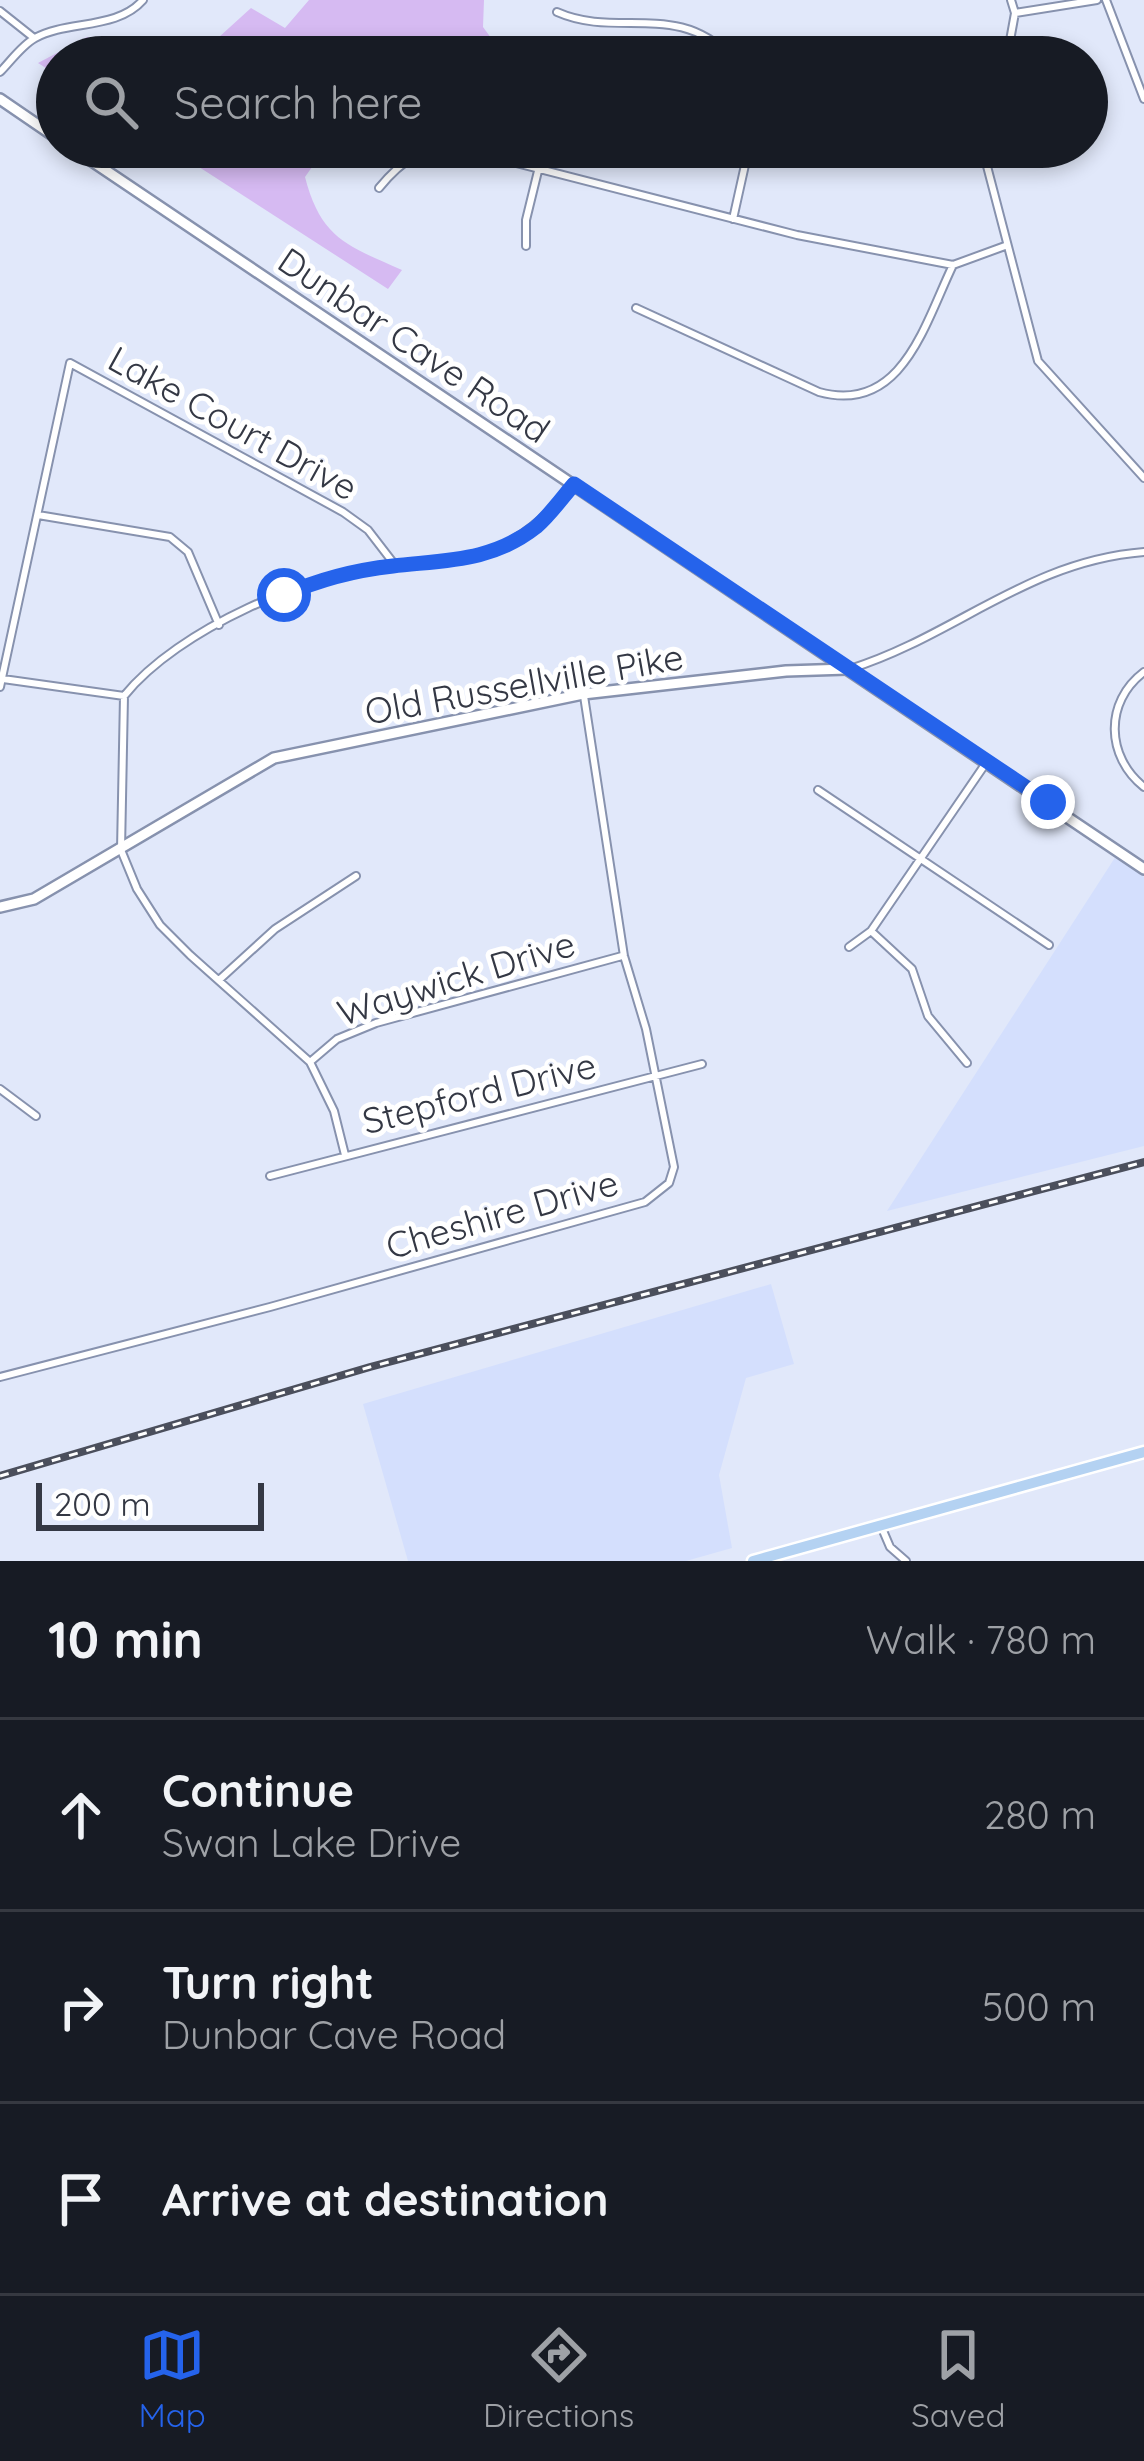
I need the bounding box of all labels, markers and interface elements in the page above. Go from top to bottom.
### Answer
search box [36,36,1108,168]
icon: search [78,69,144,135]
text: Search here [174,74,422,130]
street label: Dunbar Cave Road [270,237,559,452]
street label: Lake Court Drive [101,336,366,510]
route start [257,568,311,622]
street label: Old Russellville Pike [361,633,686,734]
route end [1021,775,1075,829]
street label: Waywick Drive [332,920,580,1035]
street label: Stepford Drive [357,1042,600,1143]
street label: Cheshire Drive [381,1159,623,1268]
scale bar [36,1477,264,1530]
text: 200 m [54,1483,151,1524]
text: 10 min [48,1607,203,1671]
text: Walk · 780 m [866,1615,1096,1664]
text: Continue [162,1762,354,1818]
icon: ahead [48,1782,114,1848]
text: 280 m [984,1790,1096,1839]
text: Swan Lake Drive [162,1818,461,1867]
text: Turn right [162,1954,374,2010]
icon: right [48,1974,114,2040]
text: 500 m [982,1982,1096,2031]
text: Dunbar Cave Road [162,2010,506,2059]
icon: arrive [48,2166,114,2232]
text: Arrive at destination [162,2171,608,2227]
tab: Map [139,2322,206,2435]
tab: Directions [483,2322,634,2435]
tab: Saved [911,2322,1005,2435]

